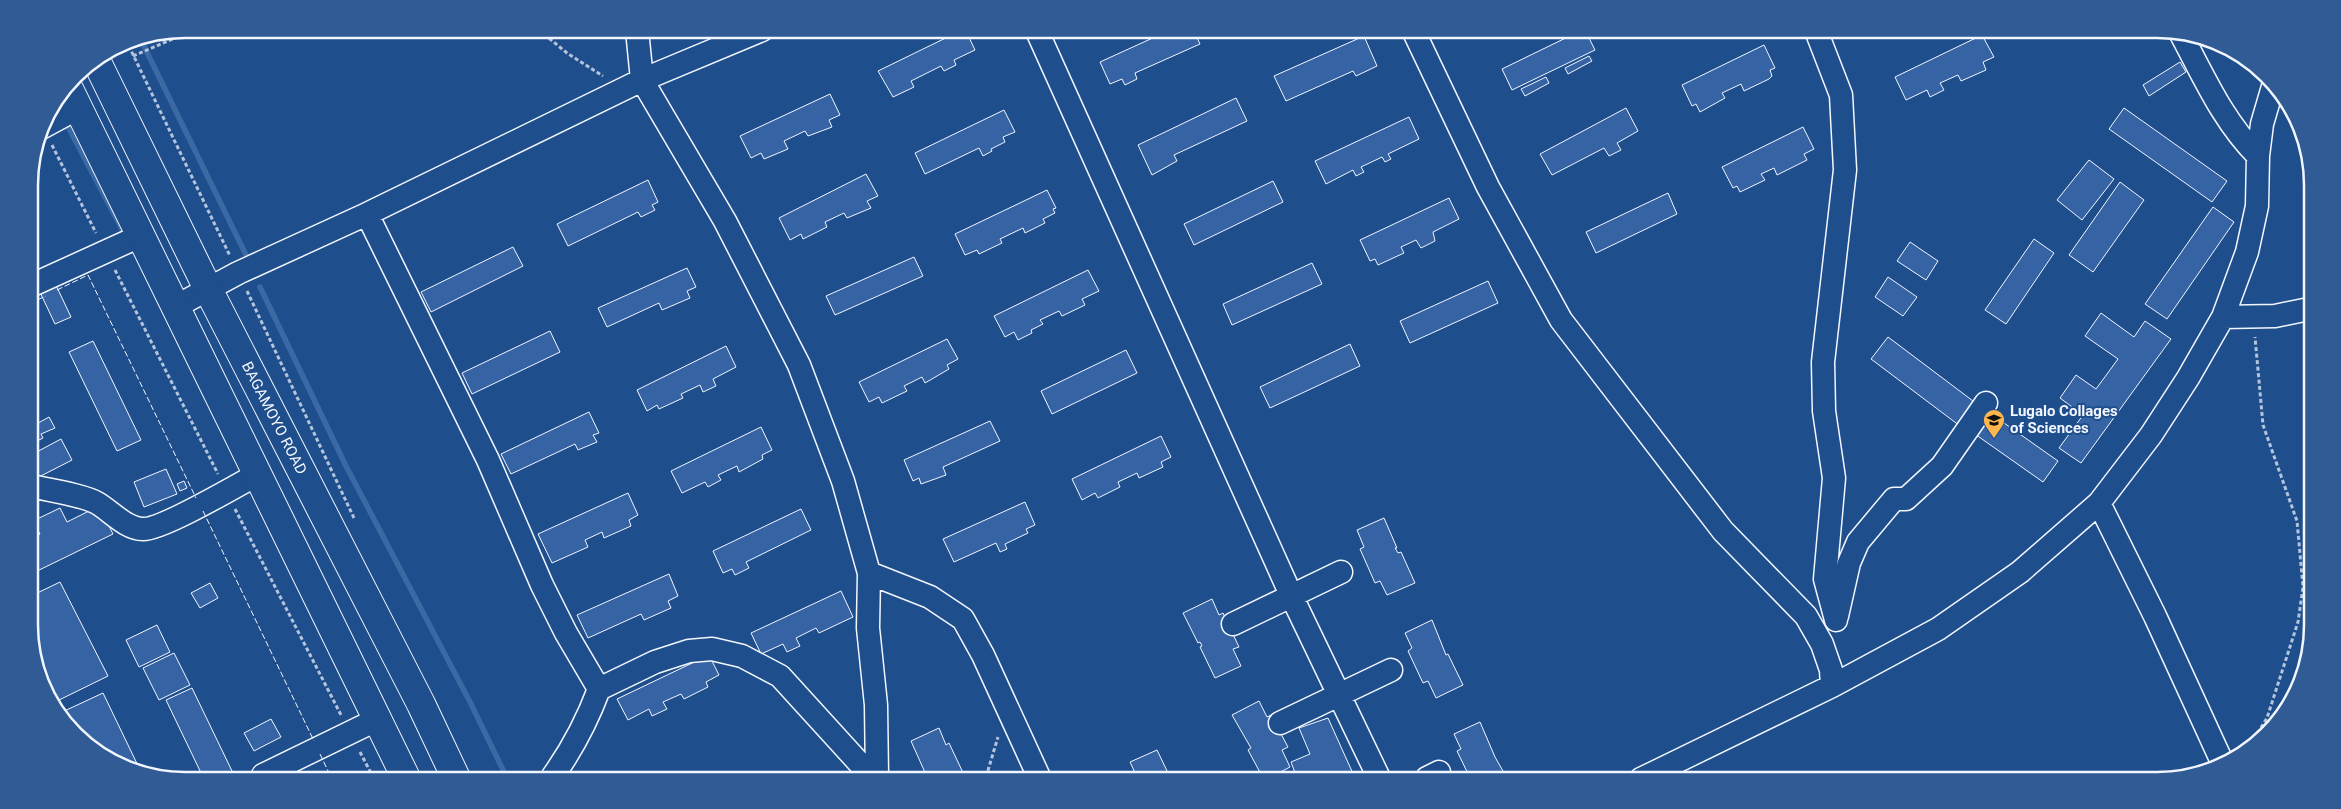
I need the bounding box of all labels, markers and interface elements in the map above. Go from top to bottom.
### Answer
street label: BAGAMOYO ROAD [238,359,311,477]
place label: Lugalo Collages of Sciences [2010,402,2118,437]
school or university icon: Lugalo Collages of Sciences [1982,408,2006,439]

